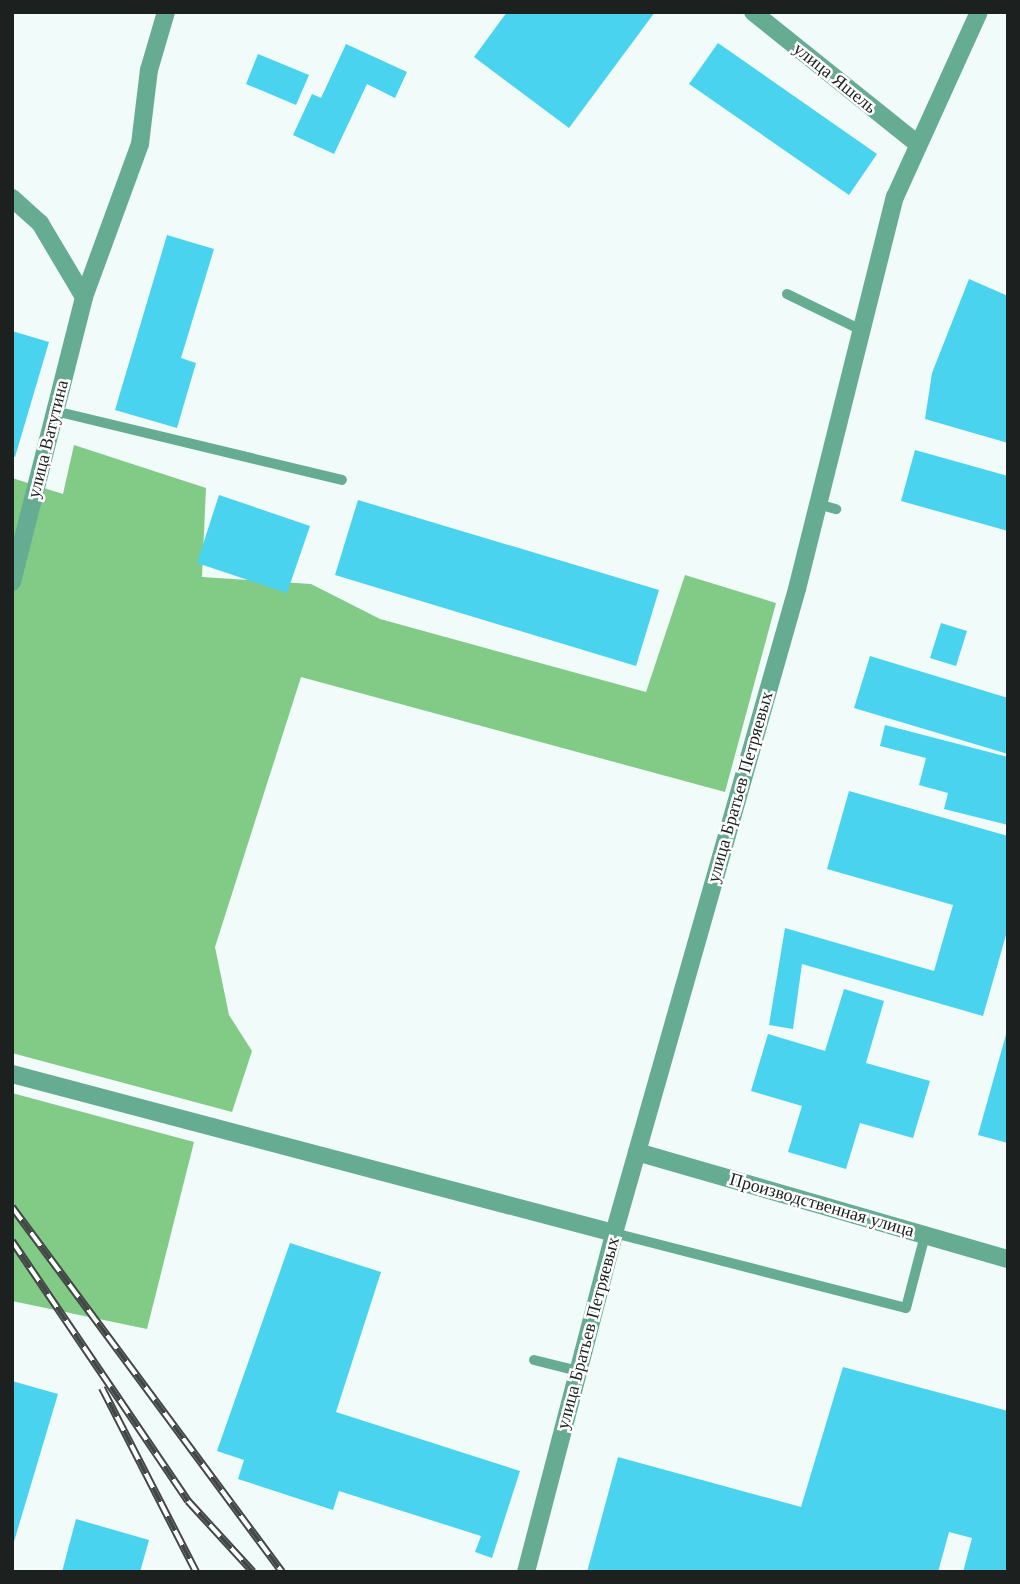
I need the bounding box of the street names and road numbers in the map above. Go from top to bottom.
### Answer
street label: улица Яшель [789,38,881,118]
street label: улица Ватутина [23,378,73,500]
street label: улица Братьев Петряевых [702,689,778,885]
street label: Производственная улица [727,1168,917,1242]
street label: улица Братьев Петряевых [552,1235,624,1431]

